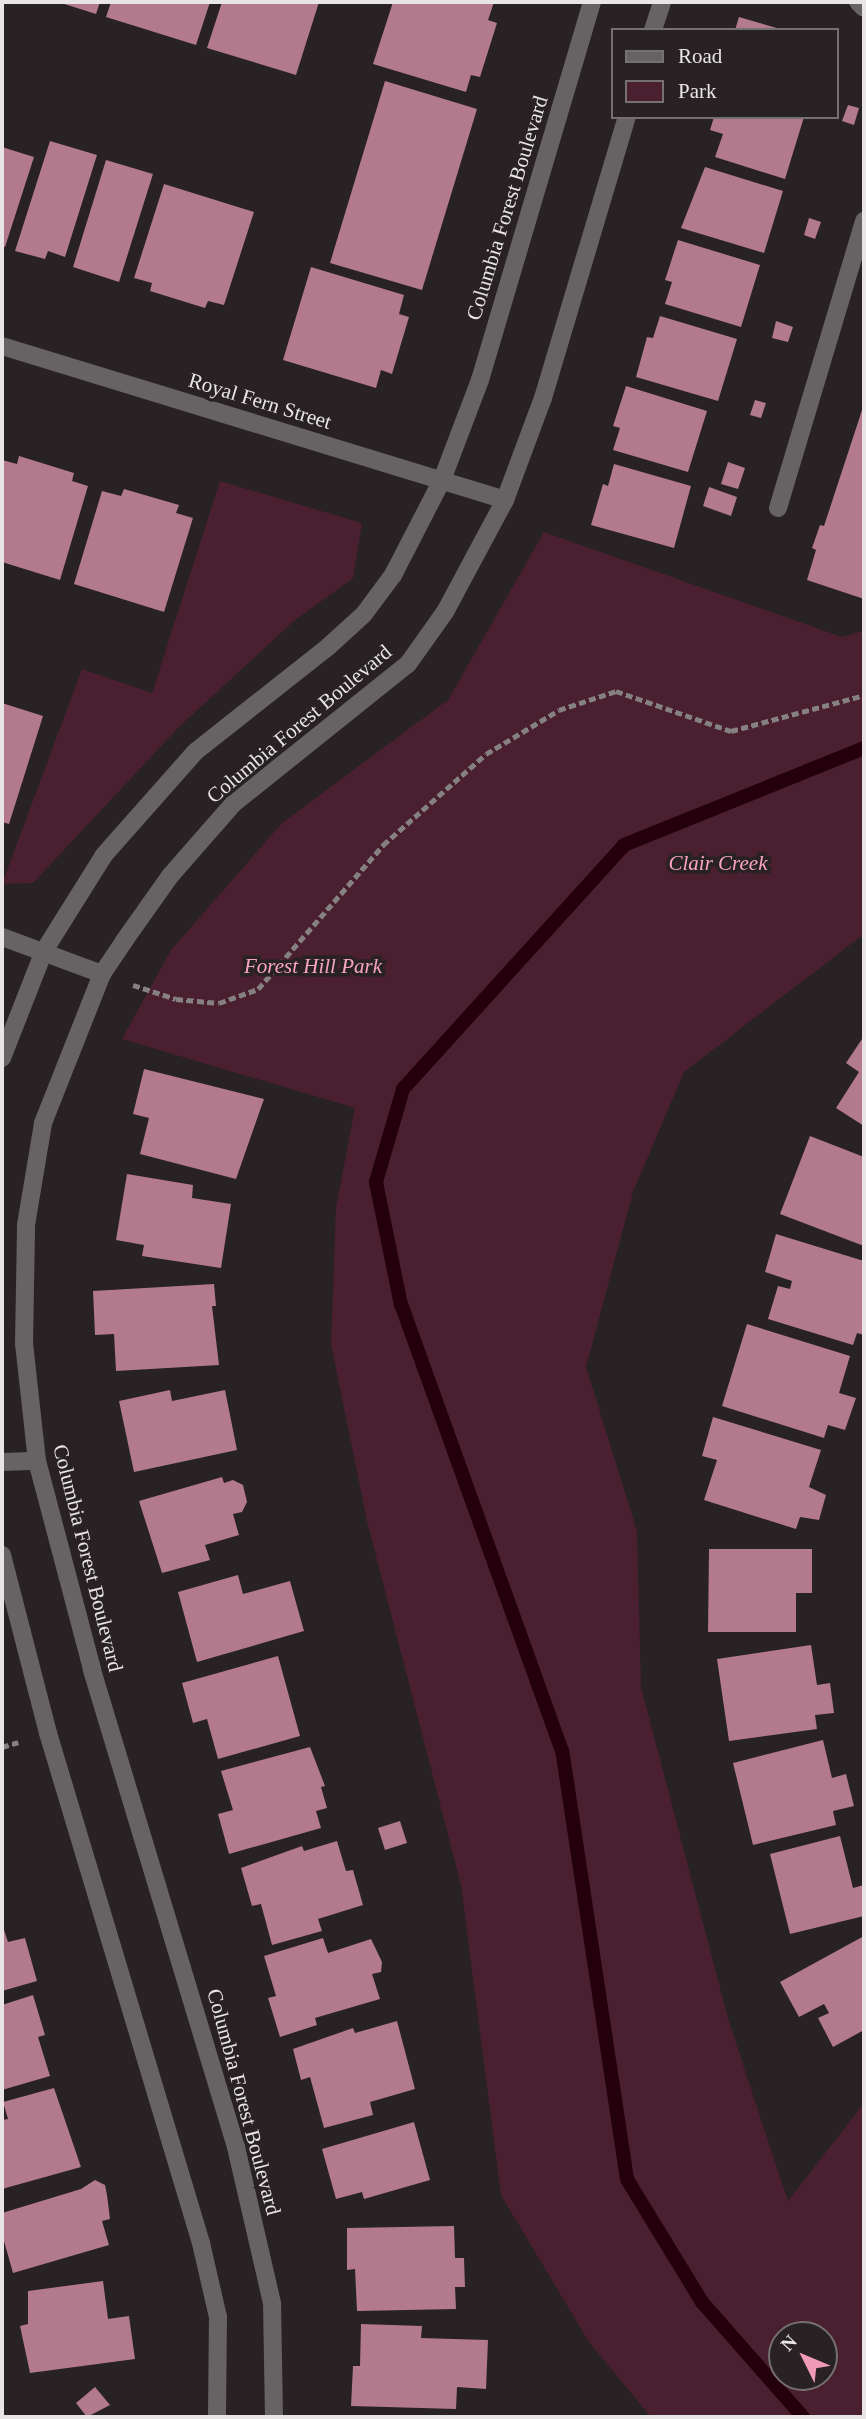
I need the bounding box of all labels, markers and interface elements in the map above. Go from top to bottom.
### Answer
legend [610,28,838,119]
text: Road [678,44,722,68]
text: Park [678,79,717,103]
street label: Columbia Forest Boulevard [461,93,553,323]
street label: Royal Fern Street [185,367,335,435]
street label: Columbia Forest Boulevard [202,639,396,809]
park label: Clair Creek [669,850,767,876]
park label: Forest Hill Park [244,953,382,979]
street label: Columbia Forest Boulevard [48,1442,128,1674]
street label: Columbia Forest Boulevard [202,1986,286,2218]
north arrow [768,2321,838,2391]
text: N [776,2331,801,2355]

